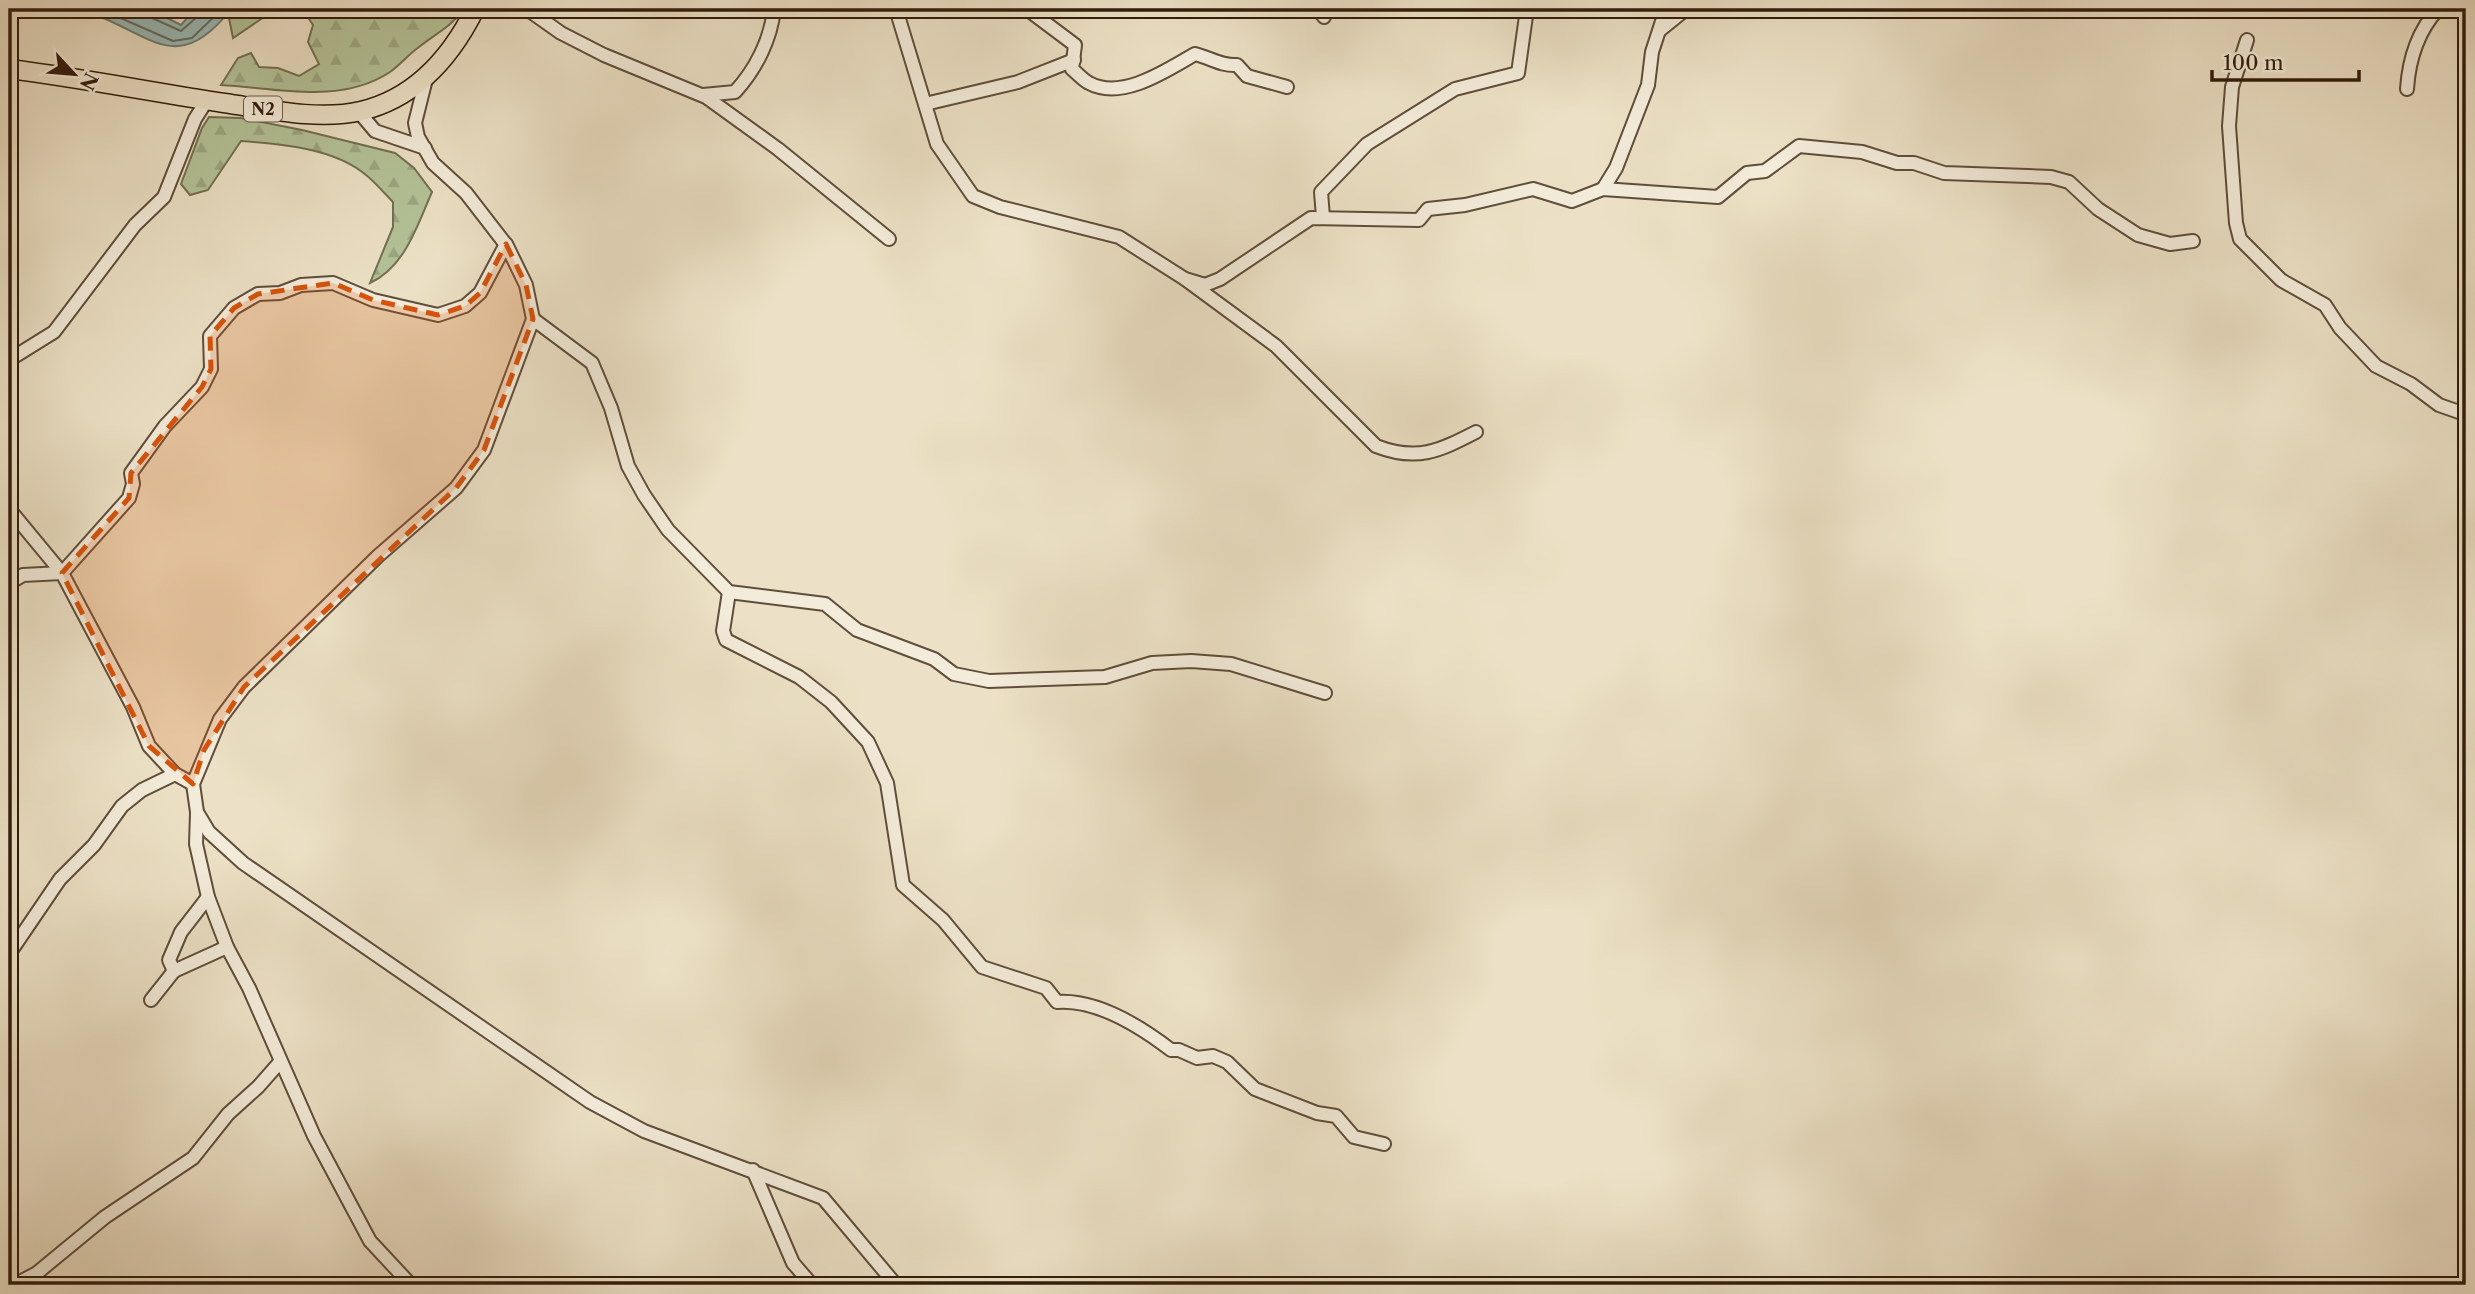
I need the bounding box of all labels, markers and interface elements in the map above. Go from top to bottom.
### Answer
north arrow [38,38,108,108]
scale bar [2212,38,2360,82]
text: 100 m [2223,50,2284,75]
text: N [75,69,103,94]
road number: N2 [244,96,282,122]

